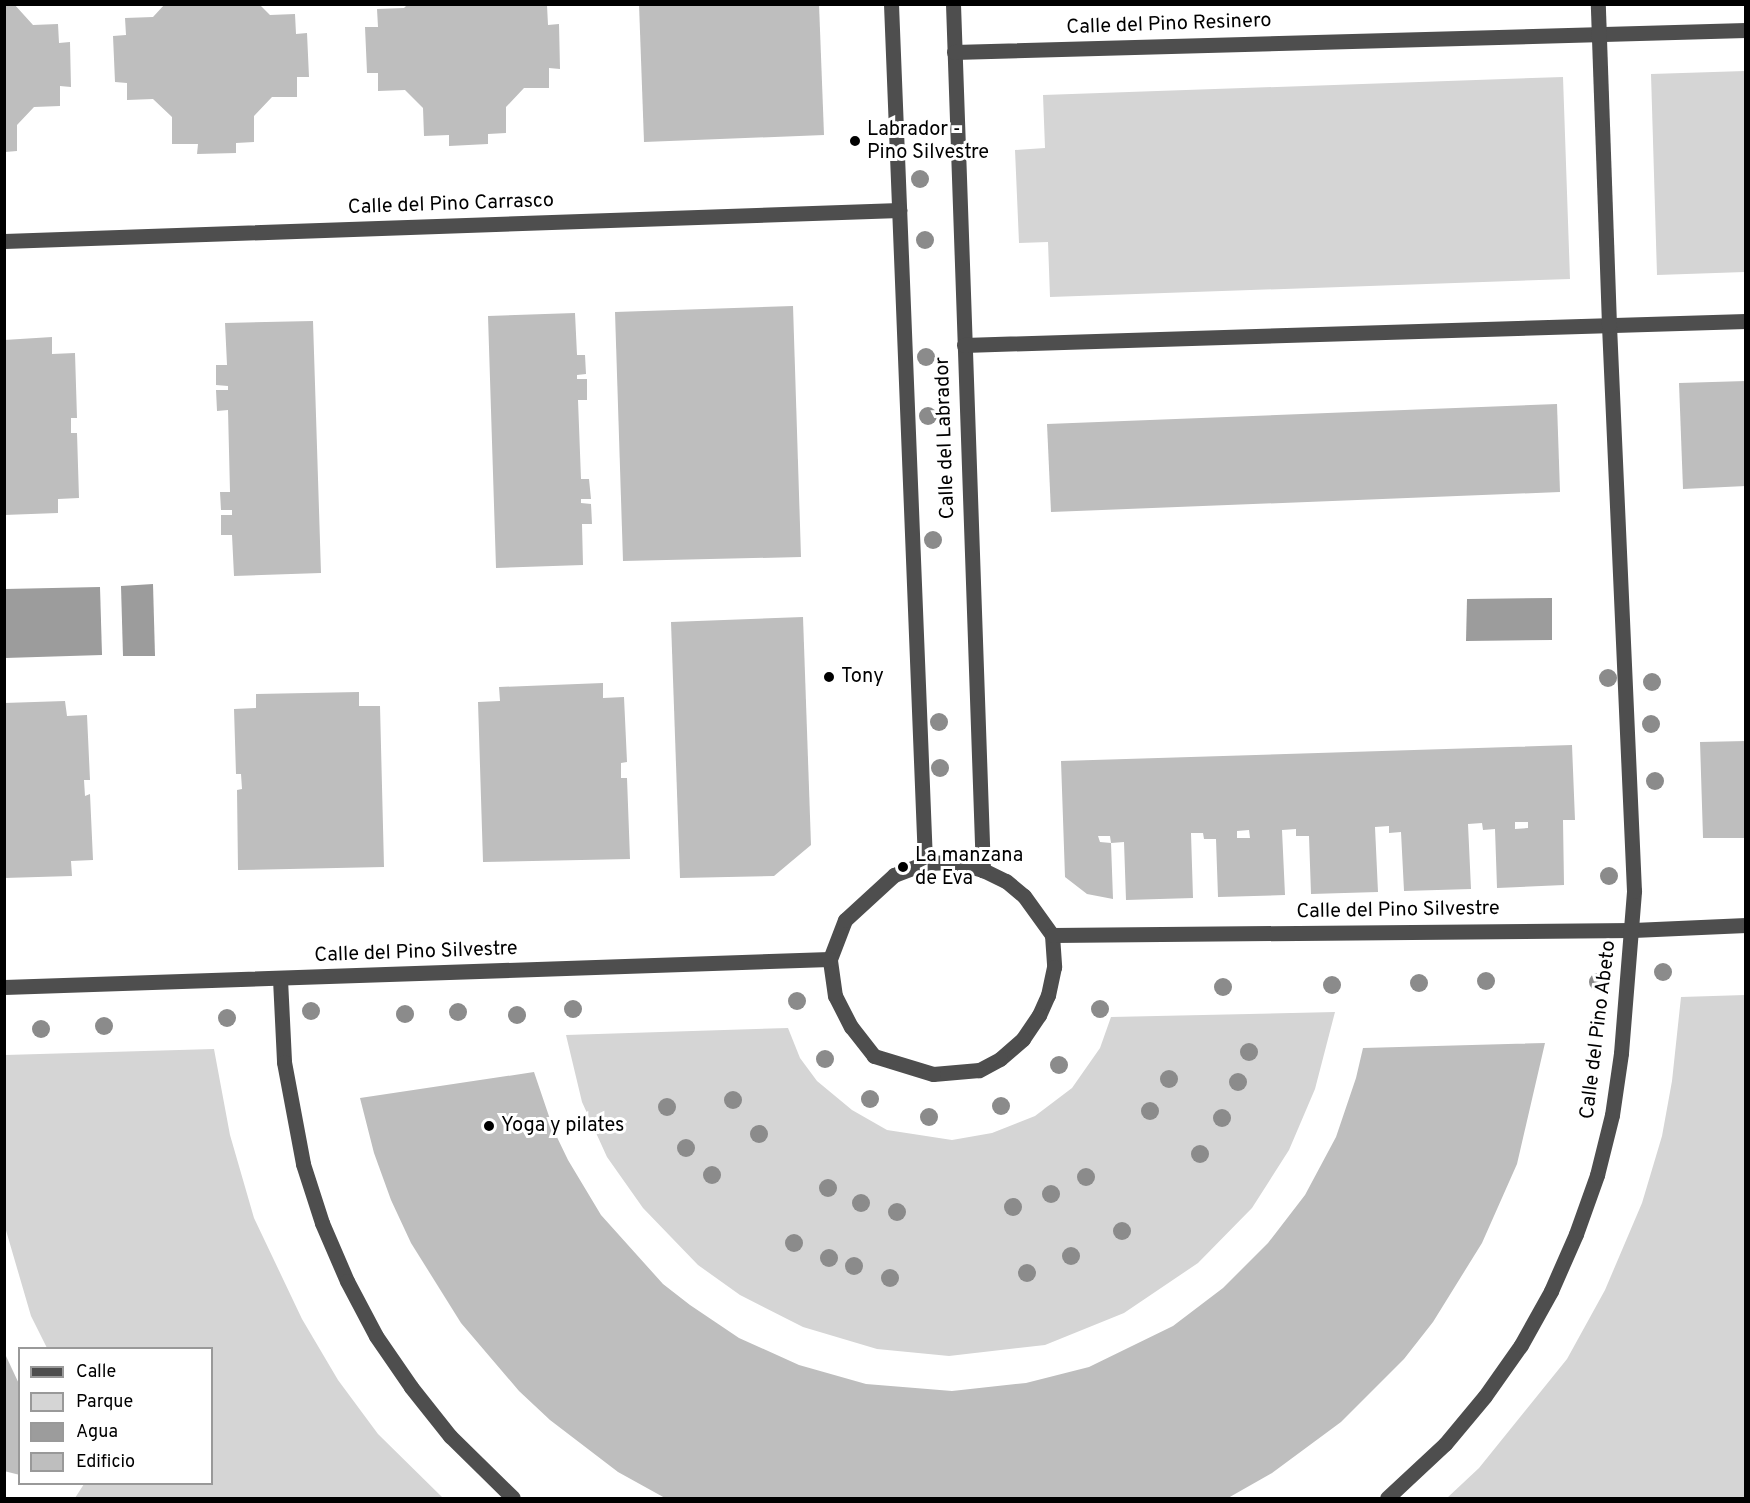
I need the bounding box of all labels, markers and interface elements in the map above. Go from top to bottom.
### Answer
street label: Calle del Pino Resinero [1066,9,1272,41]
place label: Labrador - Pino Silvestre [867,118,989,165]
marker: Labrador - Pino Silvestre [848,134,862,148]
street label: Calle del Pino Carrasco [348,189,554,221]
street label: Calle del Labrador [931,356,961,520]
place label: Tony [841,665,884,689]
marker: Tony [822,670,836,684]
place label: La manzana de Eva [915,844,1023,891]
marker: La manzana de Eva [896,860,910,874]
street label: Calle del Pino Silvestre [1296,897,1500,925]
street label: Calle del Pino Silvestre [314,937,518,969]
street label: Calle del Pino Abeto [1576,939,1622,1121]
place label: Yoga y pilates [501,1114,624,1138]
marker: Yoga y pilates [482,1119,496,1133]
legend [18,1347,213,1485]
text: Calle [76,1361,116,1384]
text: Parque [76,1391,133,1414]
text: Agua [76,1421,118,1444]
text: Edificio [76,1451,135,1474]

